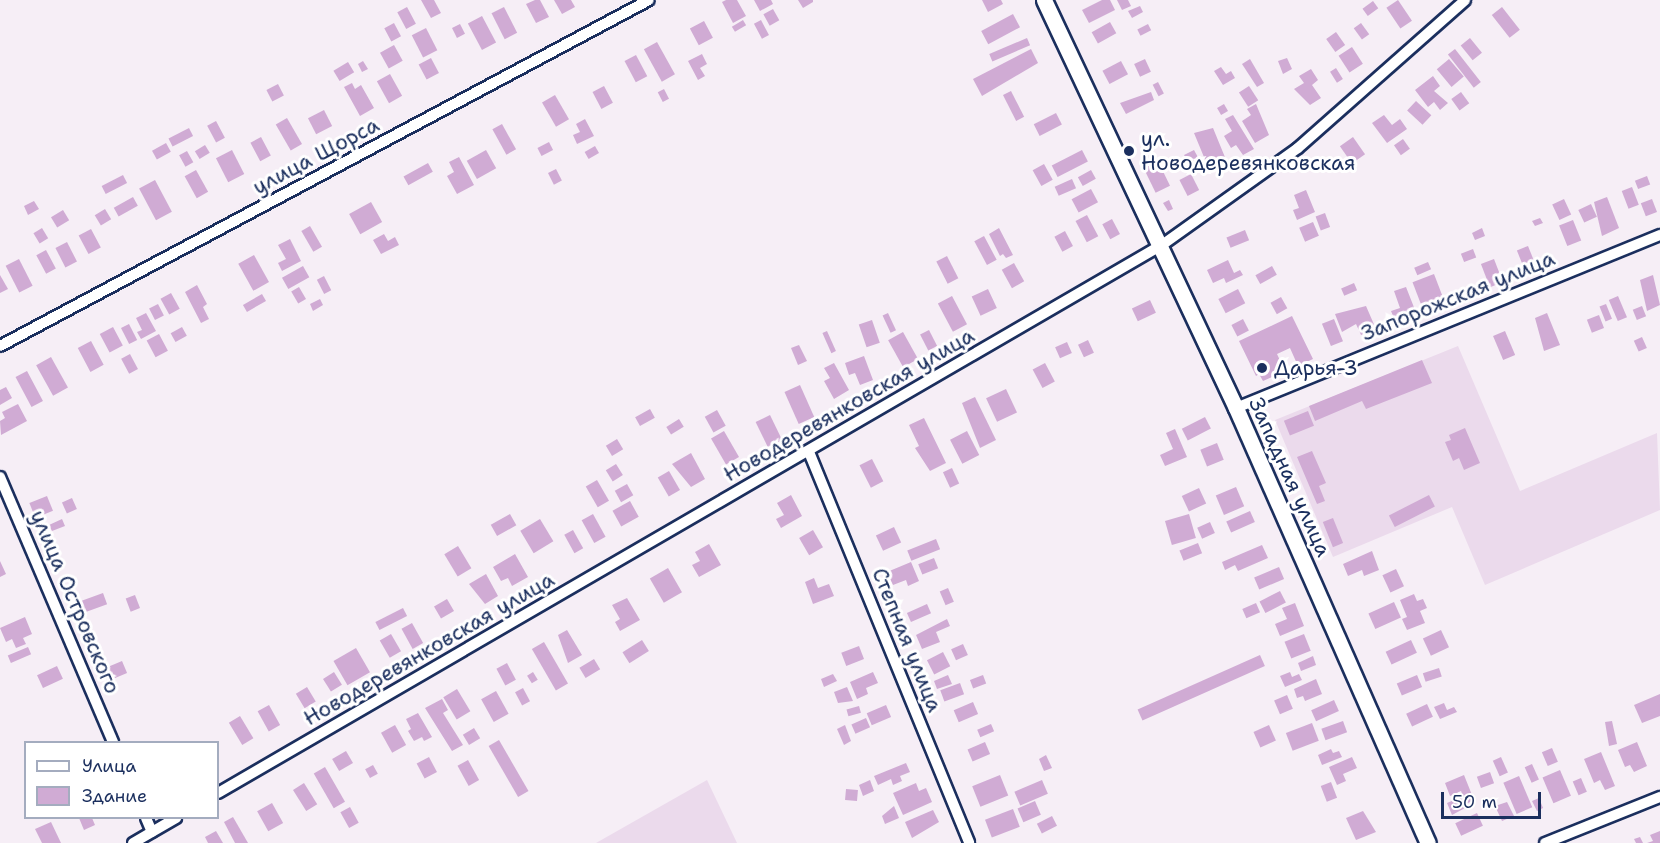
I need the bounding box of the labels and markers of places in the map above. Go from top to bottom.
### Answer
place label: ул. Новодеревянковская [1141,126,1356,176]
marker: ул. Новодеревянковская [1122,144,1136,158]
place label: Дарья-3 [1274,355,1358,381]
marker: Дарья-3 [1255,361,1269,375]

